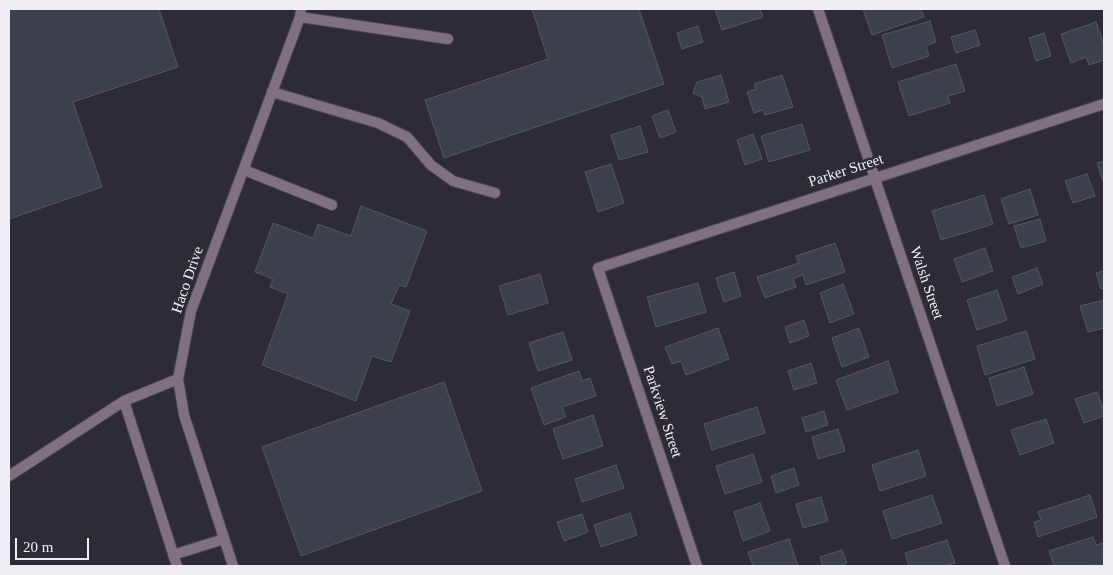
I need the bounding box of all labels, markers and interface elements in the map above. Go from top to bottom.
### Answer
street label: Parker Street [806,150,886,192]
street label: Haco Drive [168,244,208,316]
street label: Walsh Street [905,244,947,322]
street label: Parkview Street [639,364,685,460]
scale bar [18,528,91,560]
text: 20 m [23,539,53,555]

